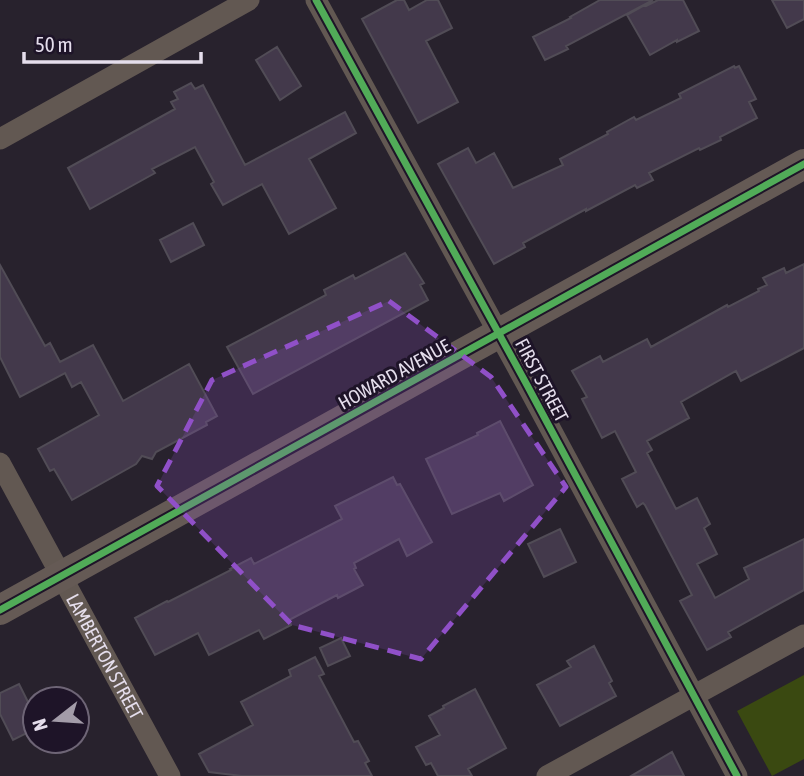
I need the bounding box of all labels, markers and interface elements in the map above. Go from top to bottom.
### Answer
scale bar [24,21,201,65]
text: 50 m [35,32,73,56]
street label: HOWARD AVENUE [334,334,454,414]
street label: FIRST STREET [511,335,573,426]
street label: LAMBERTON STREET [62,590,148,723]
north arrow [21,685,91,755]
text: N [28,716,52,734]

